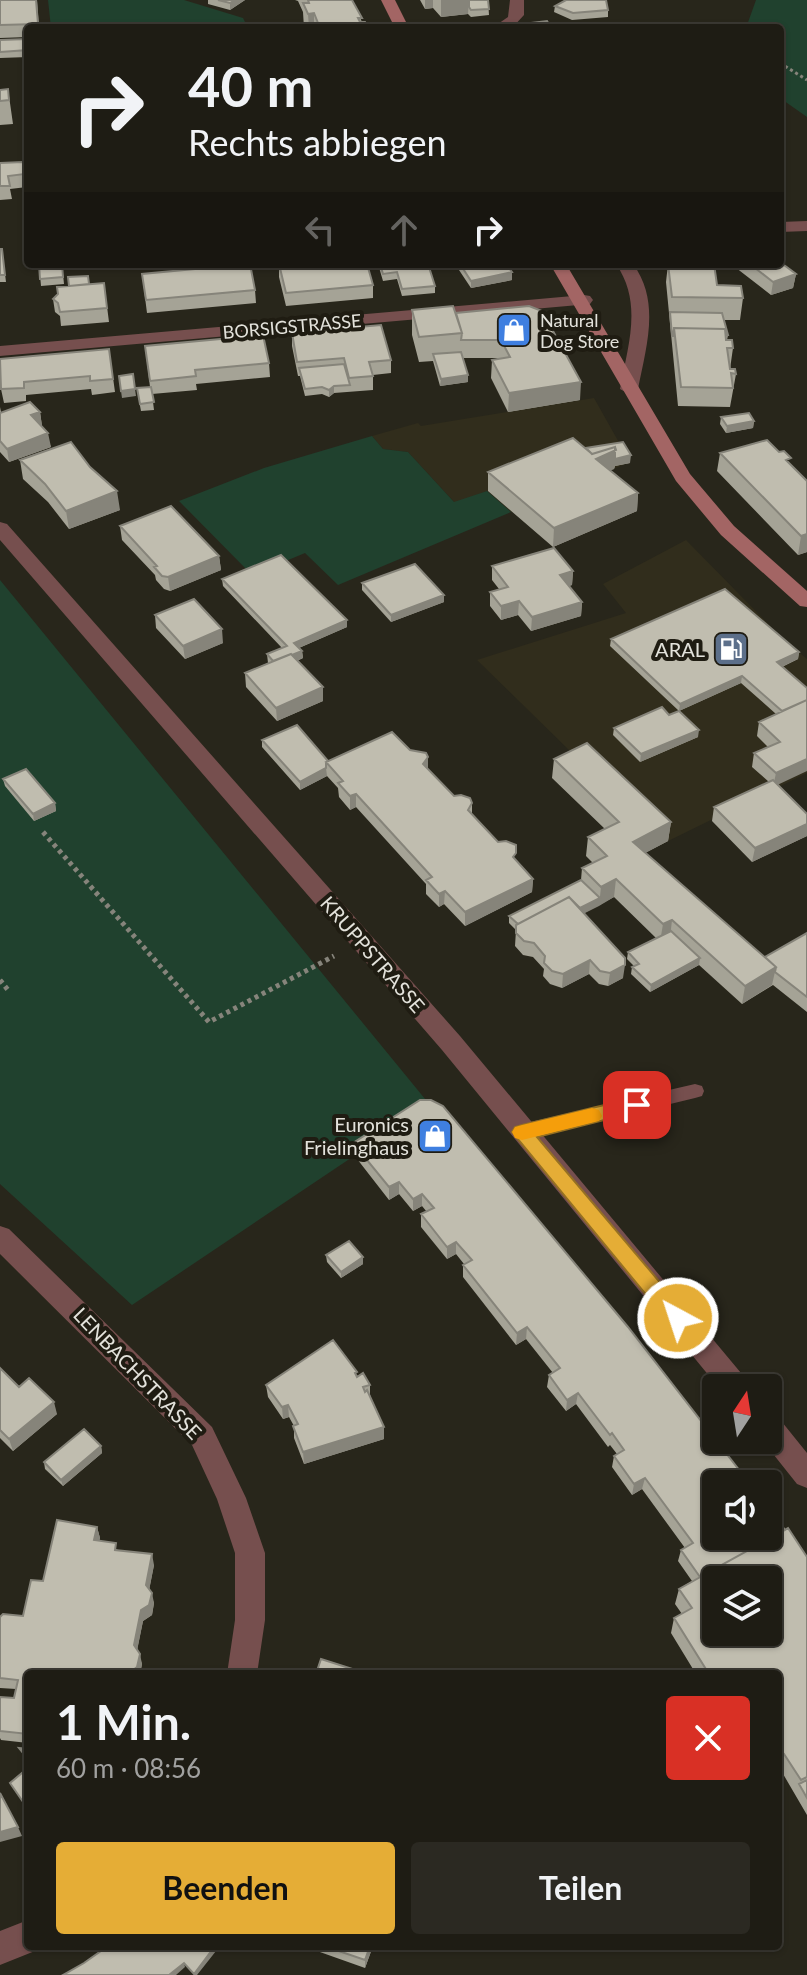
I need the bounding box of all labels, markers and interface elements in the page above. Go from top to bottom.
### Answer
text: 40 m [188,52,313,119]
icon: right [56,56,160,160]
text: Rechts abbiegen [188,120,447,164]
icon: left [298,208,342,252]
icon: ahead [382,208,426,252]
icon: right [466,208,510,252]
street label: BORSIGSTRASSE [222,309,362,343]
place label: Natural Dog Store [540,309,619,352]
shop icon: Natural Dog Store [495,311,533,349]
fuel station icon: ARAL [712,630,750,668]
place label: ARAL [655,637,705,661]
street label: KRUPPSTRASSE [316,891,430,1017]
pin [603,1071,671,1139]
icon: arrive [615,1083,659,1127]
place label: Euronics Frielinghaus [304,1112,409,1159]
shop icon: Euronics Frielinghaus [416,1117,454,1155]
position arrow [636,1276,720,1360]
street label: LENBACHSTRASSE [69,1302,207,1444]
north arrow [702,1374,782,1454]
map controls [702,1374,782,1646]
button: sound [702,1470,782,1550]
button: layers [702,1566,782,1646]
text: 1 Min. [56,1693,191,1750]
button: close [666,1696,750,1780]
text: 60 m · 08:56 [56,1752,201,1784]
button: Beenden [56,1842,395,1934]
button: Teilen [411,1842,750,1934]

